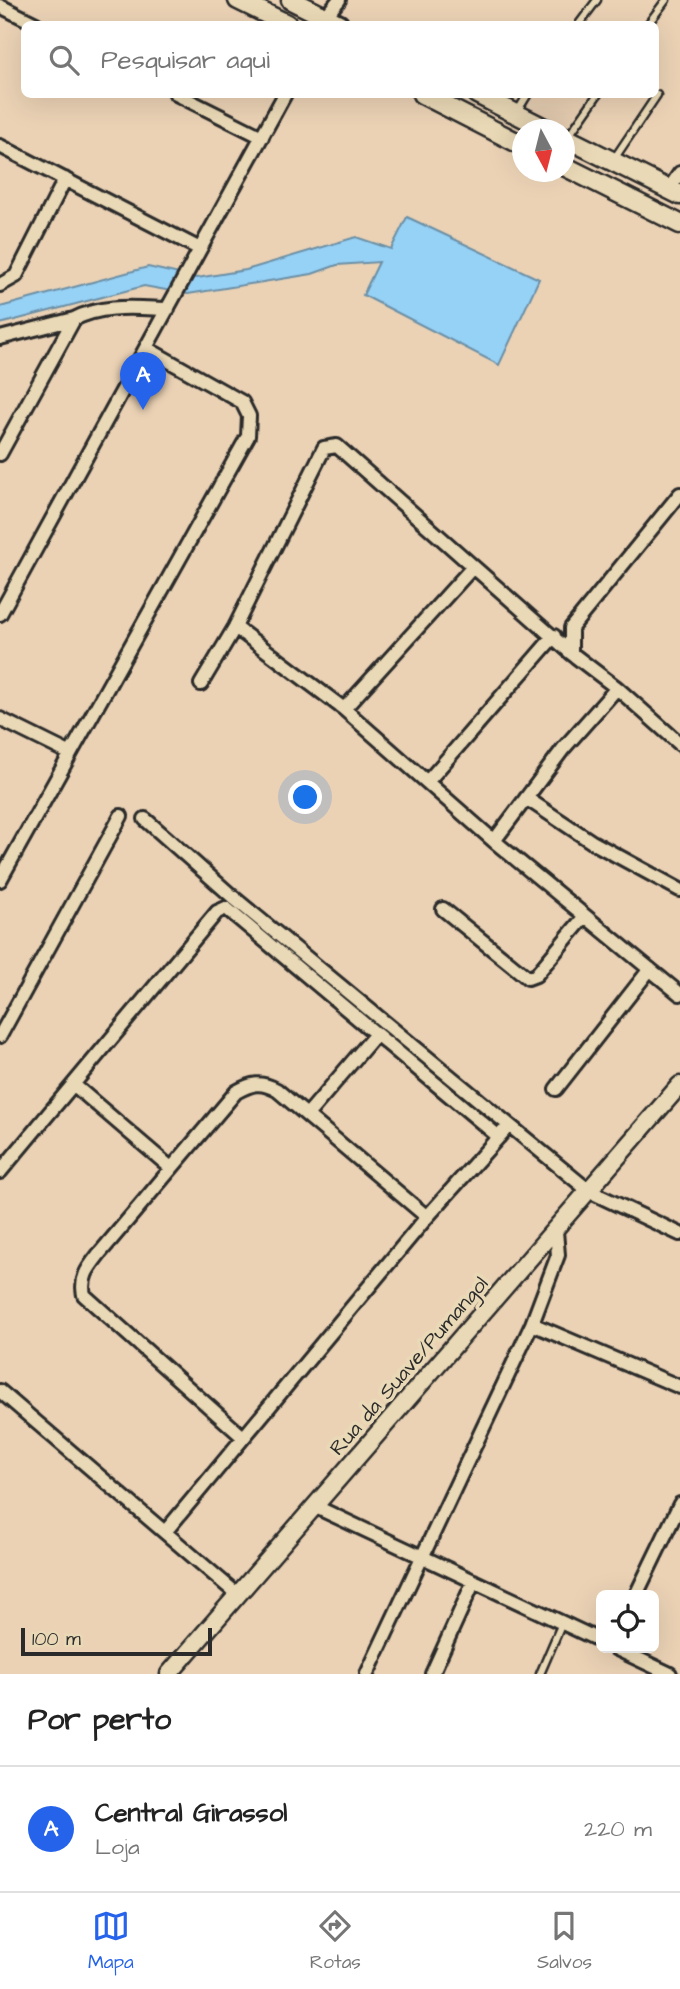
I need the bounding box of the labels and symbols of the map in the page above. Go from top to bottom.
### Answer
north arrow [512,119,575,182]
pin: A [120,352,166,410]
your location [288,780,322,814]
street label: Rua da Suave/Pumangol [323,1270,496,1463]
scale bar [21,1625,212,1657]

